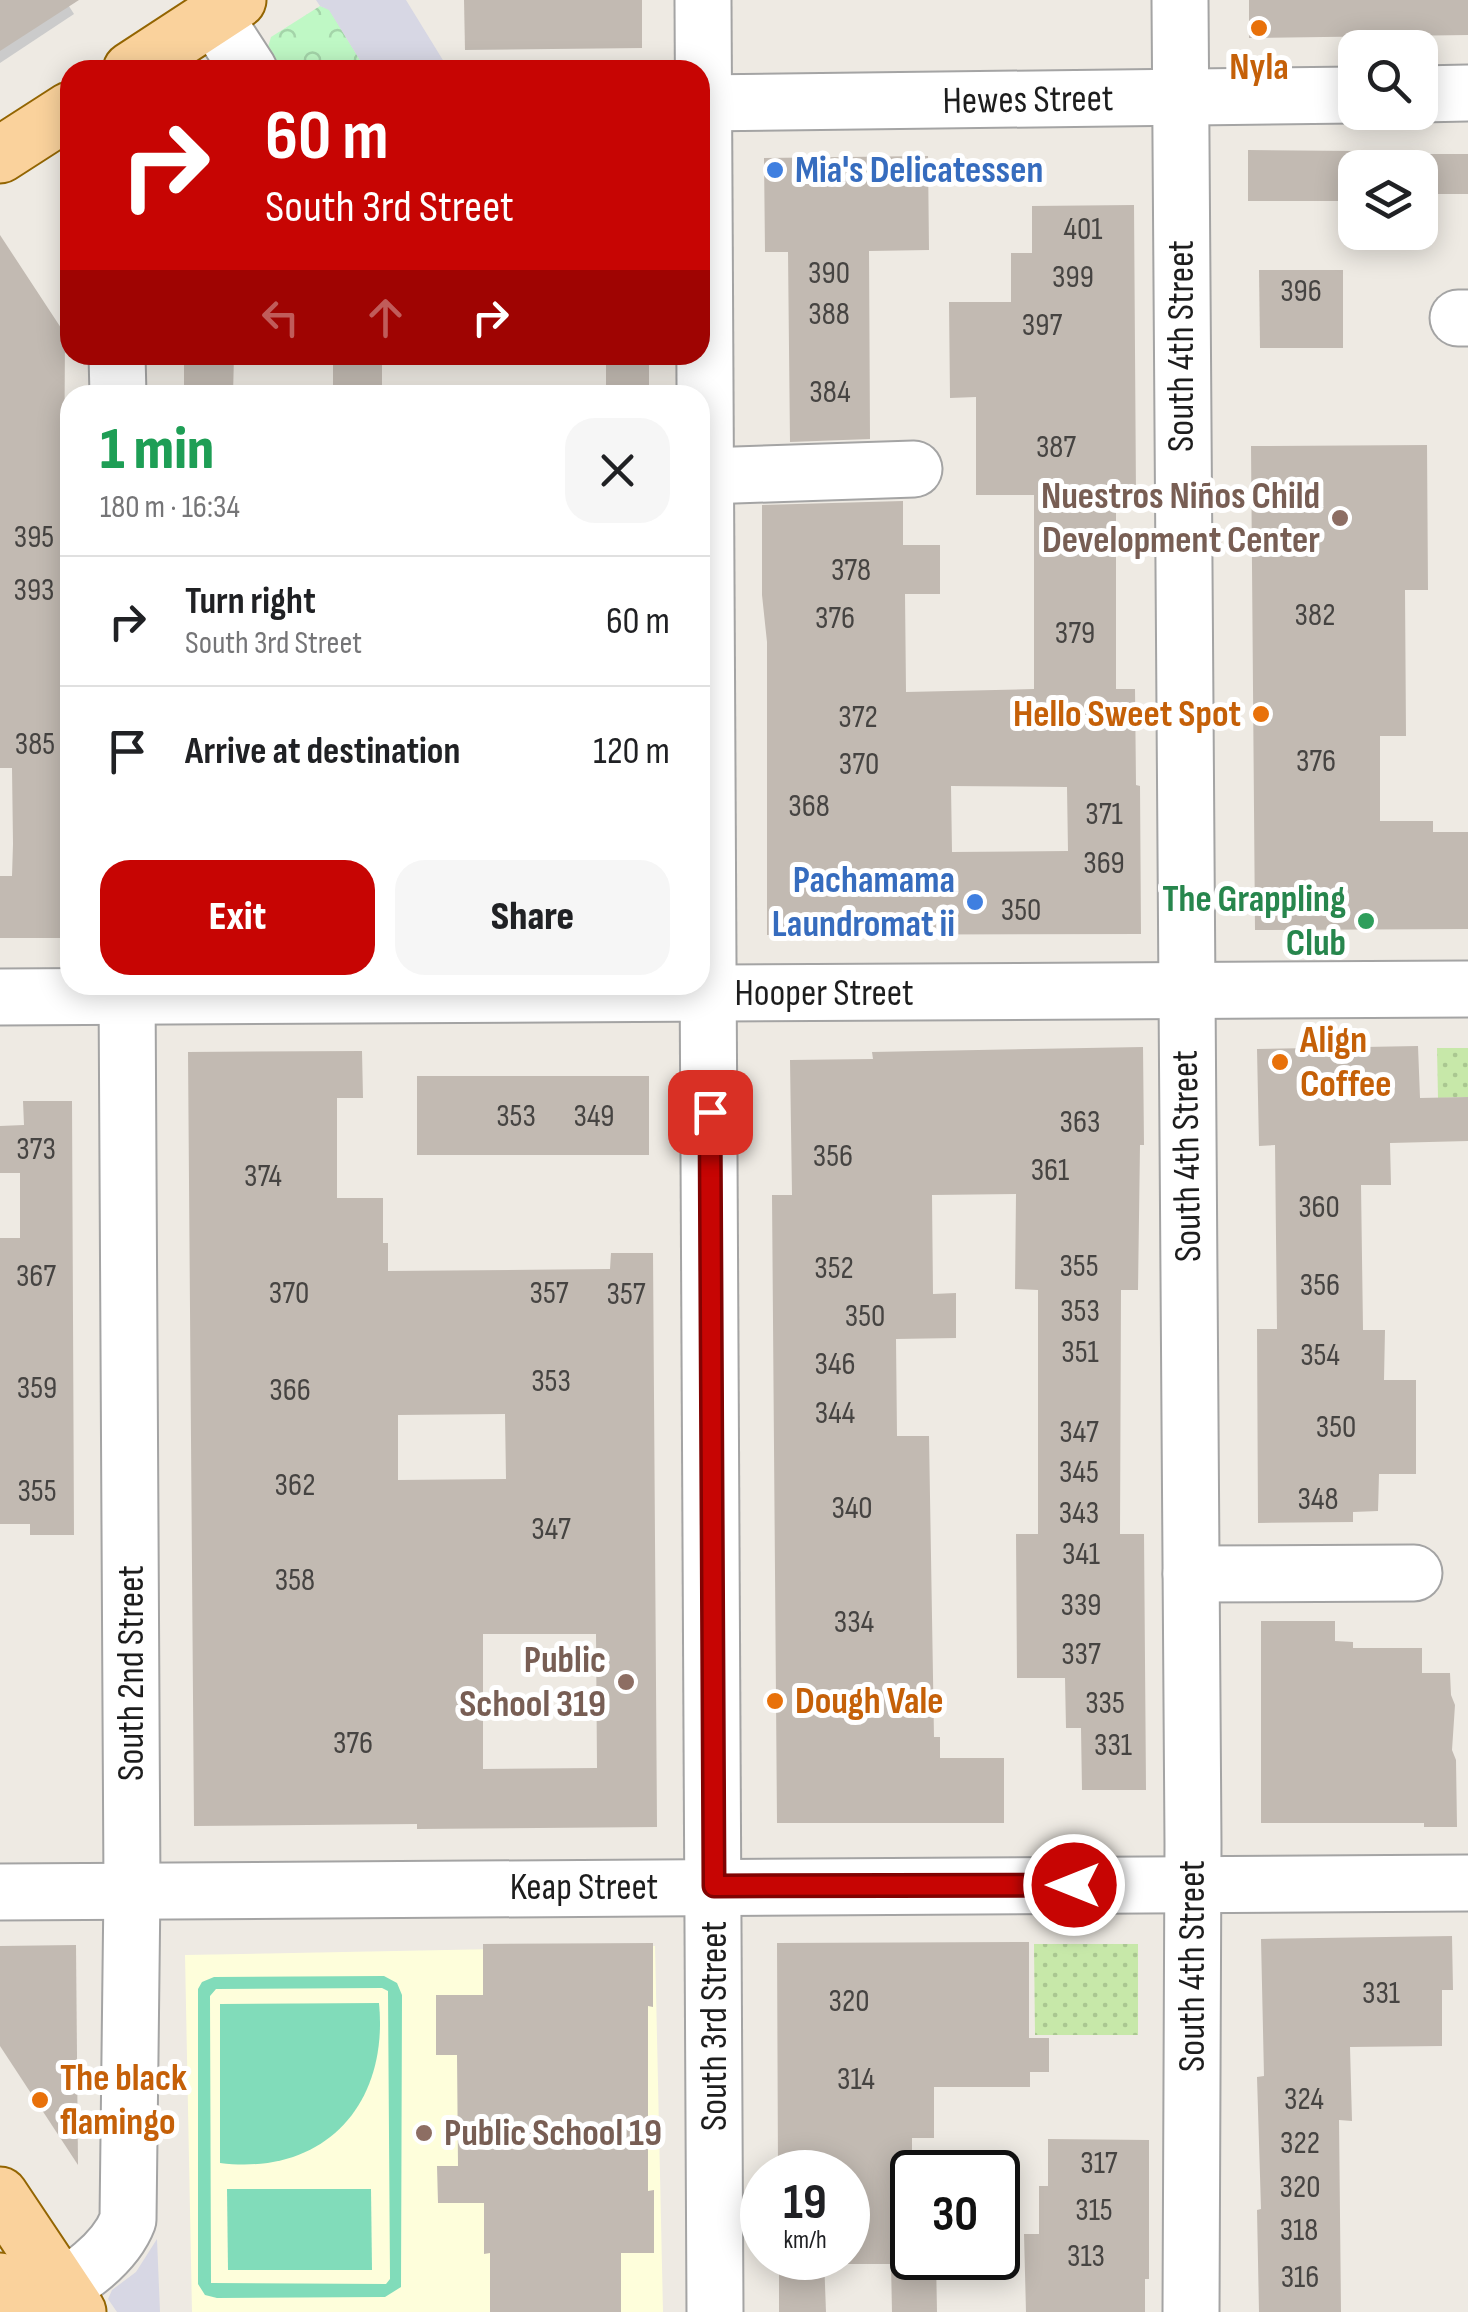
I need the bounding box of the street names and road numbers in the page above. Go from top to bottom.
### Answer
street label: Hewes Street [942,76,1114,124]
street label: South 4th Street [1159,240,1204,452]
street label: Hooper Street [735,971,913,1016]
street label: South 4th Street [1163,1050,1211,1262]
street label: South 2nd Street [109,1565,154,1781]
street label: South 4th Street [1170,1860,1215,2072]
street label: Keap Street [510,1865,658,1910]
street label: South 3rd Street [692,1921,737,2131]

